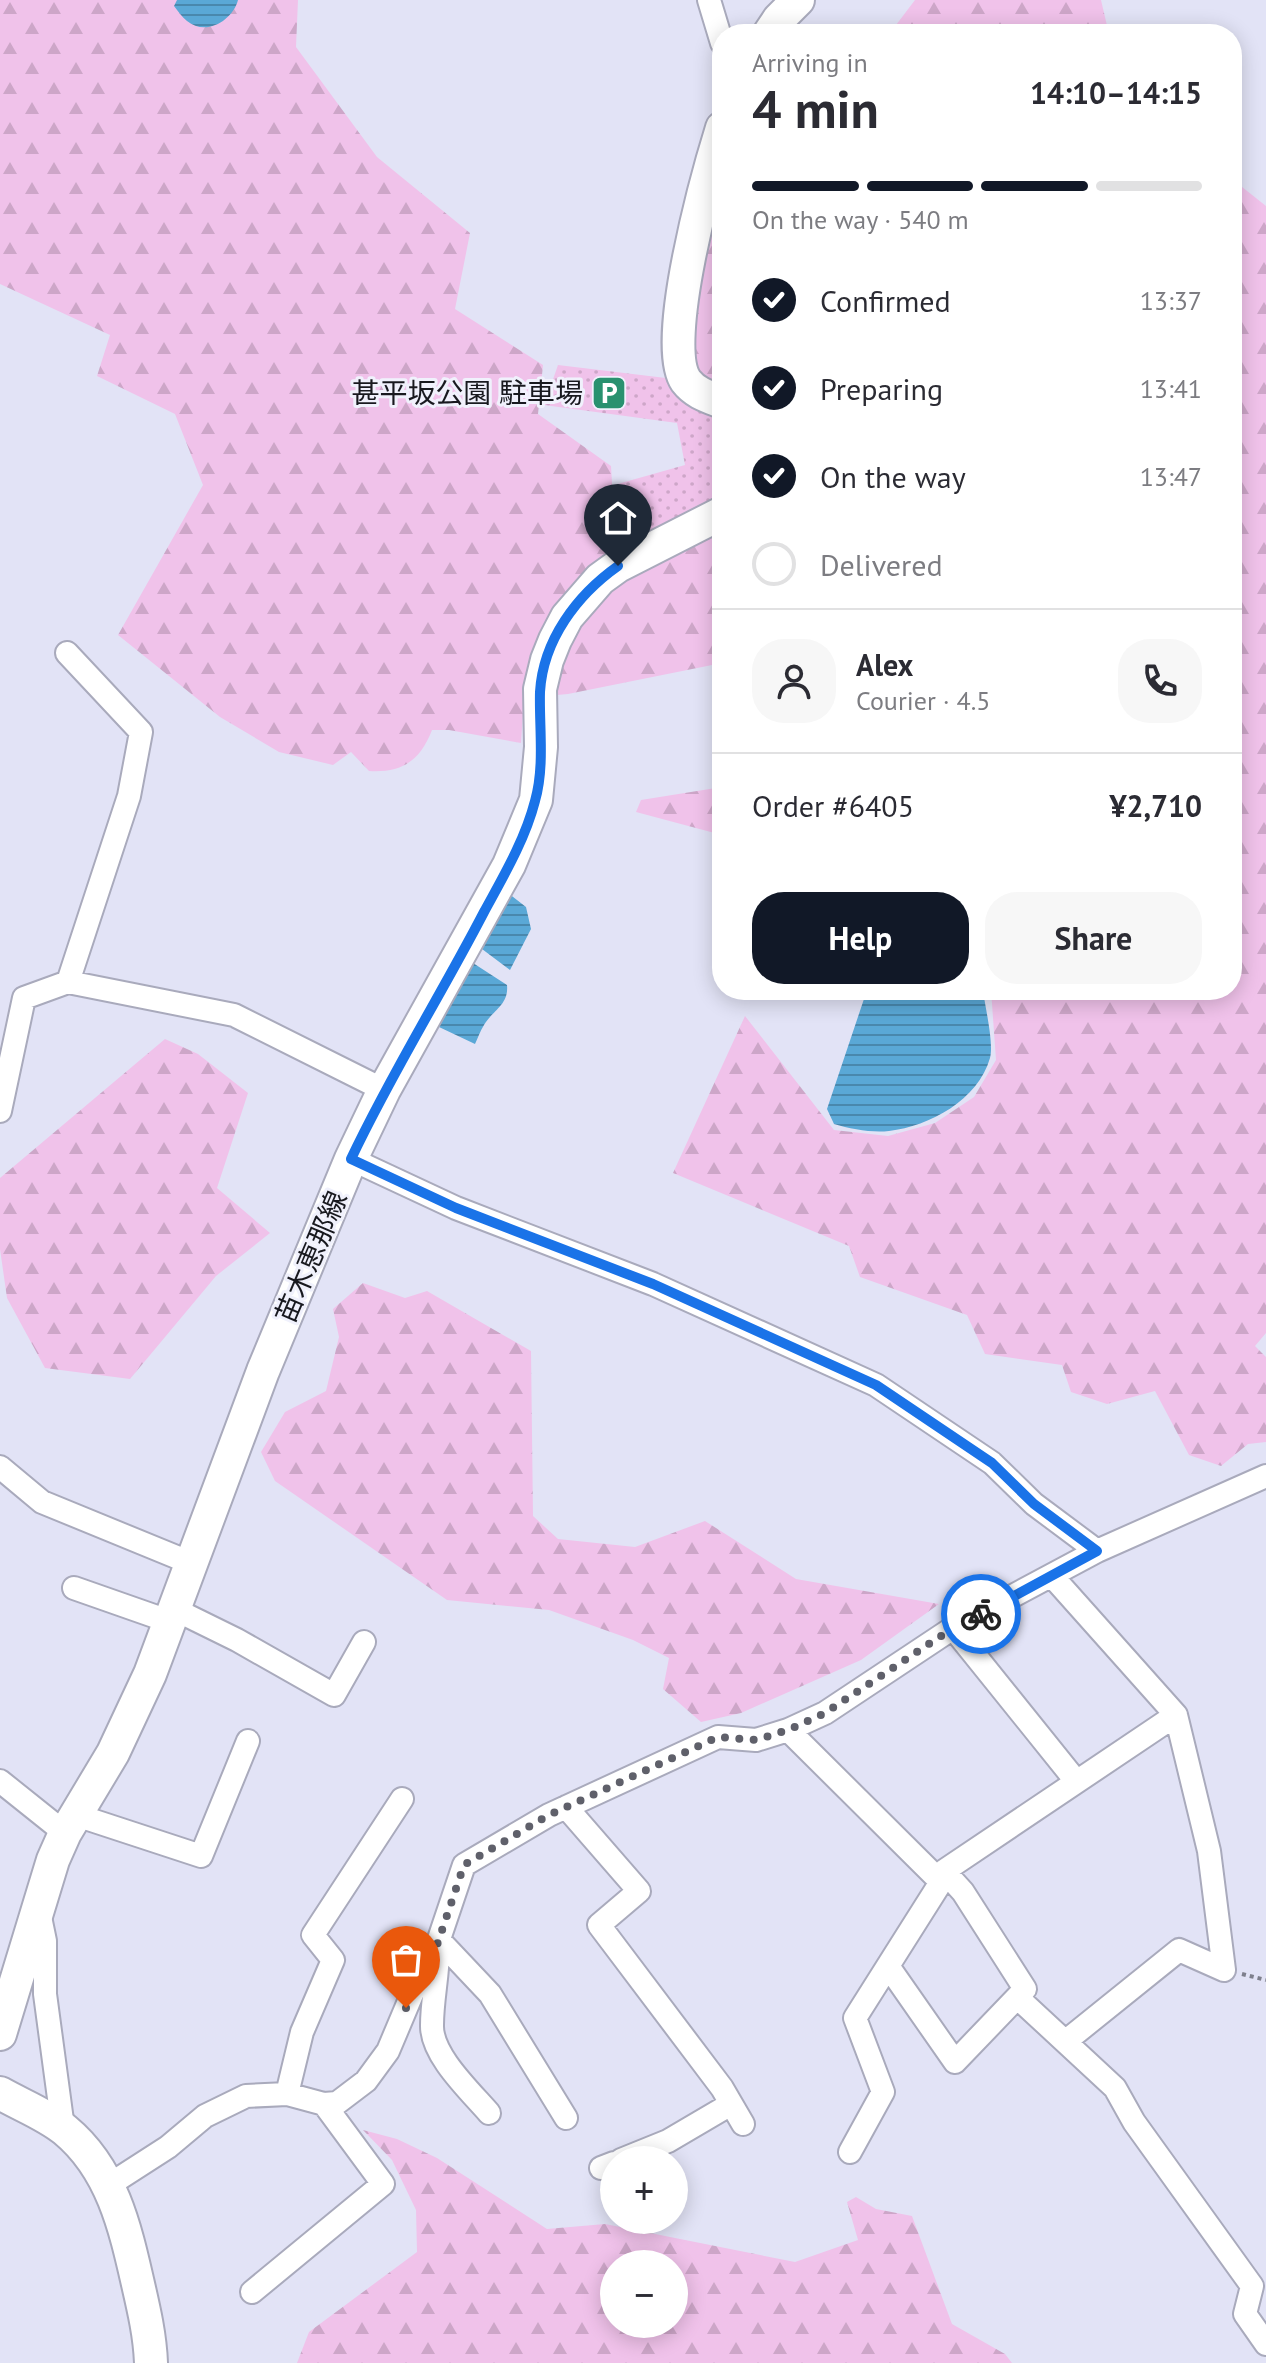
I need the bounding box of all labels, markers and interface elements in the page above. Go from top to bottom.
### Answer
text: Arriving in [752,46,868,79]
text: 14:10–14:15 [1030,73,1202,112]
text: 4 min [752,75,879,142]
text: On the way · 540 m [752,203,969,236]
icon: check [752,278,796,322]
text: Confirmed [820,281,951,320]
text: 13:37 [1140,284,1202,317]
icon: check [752,366,796,410]
text: Preparing [820,369,943,408]
text: 13:41 [1140,372,1202,405]
place label: 甚平坂公園 駐車場 [352,374,583,411]
parking icon: 甚平坂公園 駐車場 [590,374,628,412]
icon: check [752,454,796,498]
text: On the way [820,457,966,496]
text: 13:47 [1140,460,1202,493]
pin [584,484,652,566]
icon: home [596,496,640,540]
text: Delivered [820,545,943,584]
button: person [752,639,836,723]
button: phone [1118,639,1202,723]
text: Alex [856,645,913,684]
text: Courier · 4.5 [856,684,990,717]
text: Order #6405 [752,786,914,825]
text: ¥2,710 [1109,786,1202,825]
button: Help [752,892,969,984]
button: Share [985,892,1202,984]
street label: 苗木恵那線 [266,1185,355,1328]
courier [941,1574,1021,1654]
icon: bike [959,1592,1003,1636]
pin [372,1926,440,2008]
icon: bag [384,1938,428,1982]
map controls [600,2146,688,2338]
button: + [600,2146,688,2234]
button: − [600,2250,688,2338]

